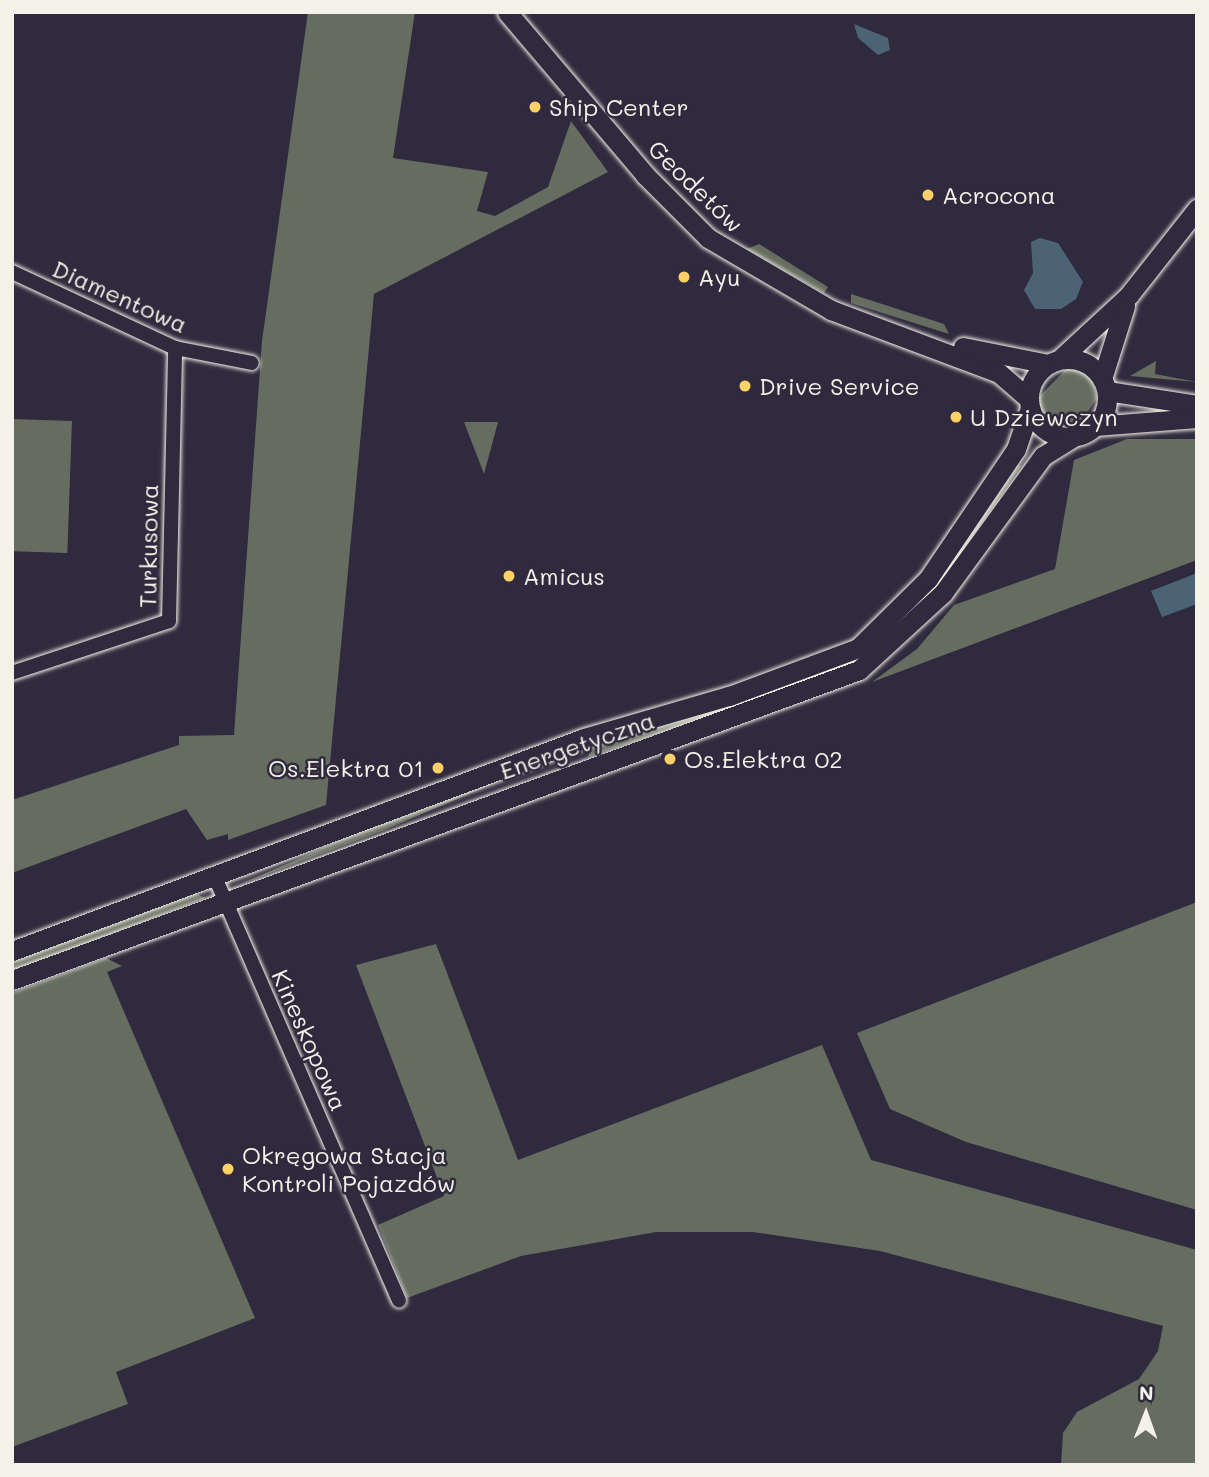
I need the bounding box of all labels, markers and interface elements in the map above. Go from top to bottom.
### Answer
place label: Ship Center [549,93,689,121]
marker: Ship Center [527,99,543,115]
street label: Geodetów [643,134,749,238]
place label: Acrocona [942,181,1056,209]
marker: Acrocona [920,187,936,203]
street label: Diamentowa [48,253,192,339]
place label: Ayu [698,263,740,291]
marker: Ayu [676,269,692,285]
place label: Drive Service [759,372,920,400]
marker: Drive Service [737,378,753,394]
place label: U Dziewczyn [970,403,1118,431]
marker: U Dziewczyn [948,409,964,425]
street label: Turkusowa [133,484,163,608]
place label: Amicus [523,562,605,590]
marker: Amicus [501,568,517,584]
street label: Energetyczna [496,705,658,785]
place label: Os.Elektra 02 [684,745,843,773]
marker: Os.Elektra 02 [662,751,678,767]
place label: Os.Elektra 01 [268,754,424,782]
marker: Os.Elektra 01 [430,760,446,776]
street label: Kineskopowa [266,965,354,1115]
place label: Okręgowa Stacja Kontroli Pojazdów [242,1141,455,1197]
marker: Okręgowa Stacja Kontroli Pojazdów [220,1161,236,1177]
north arrow [1111,1379,1181,1449]
text: N [1139,1380,1154,1405]

